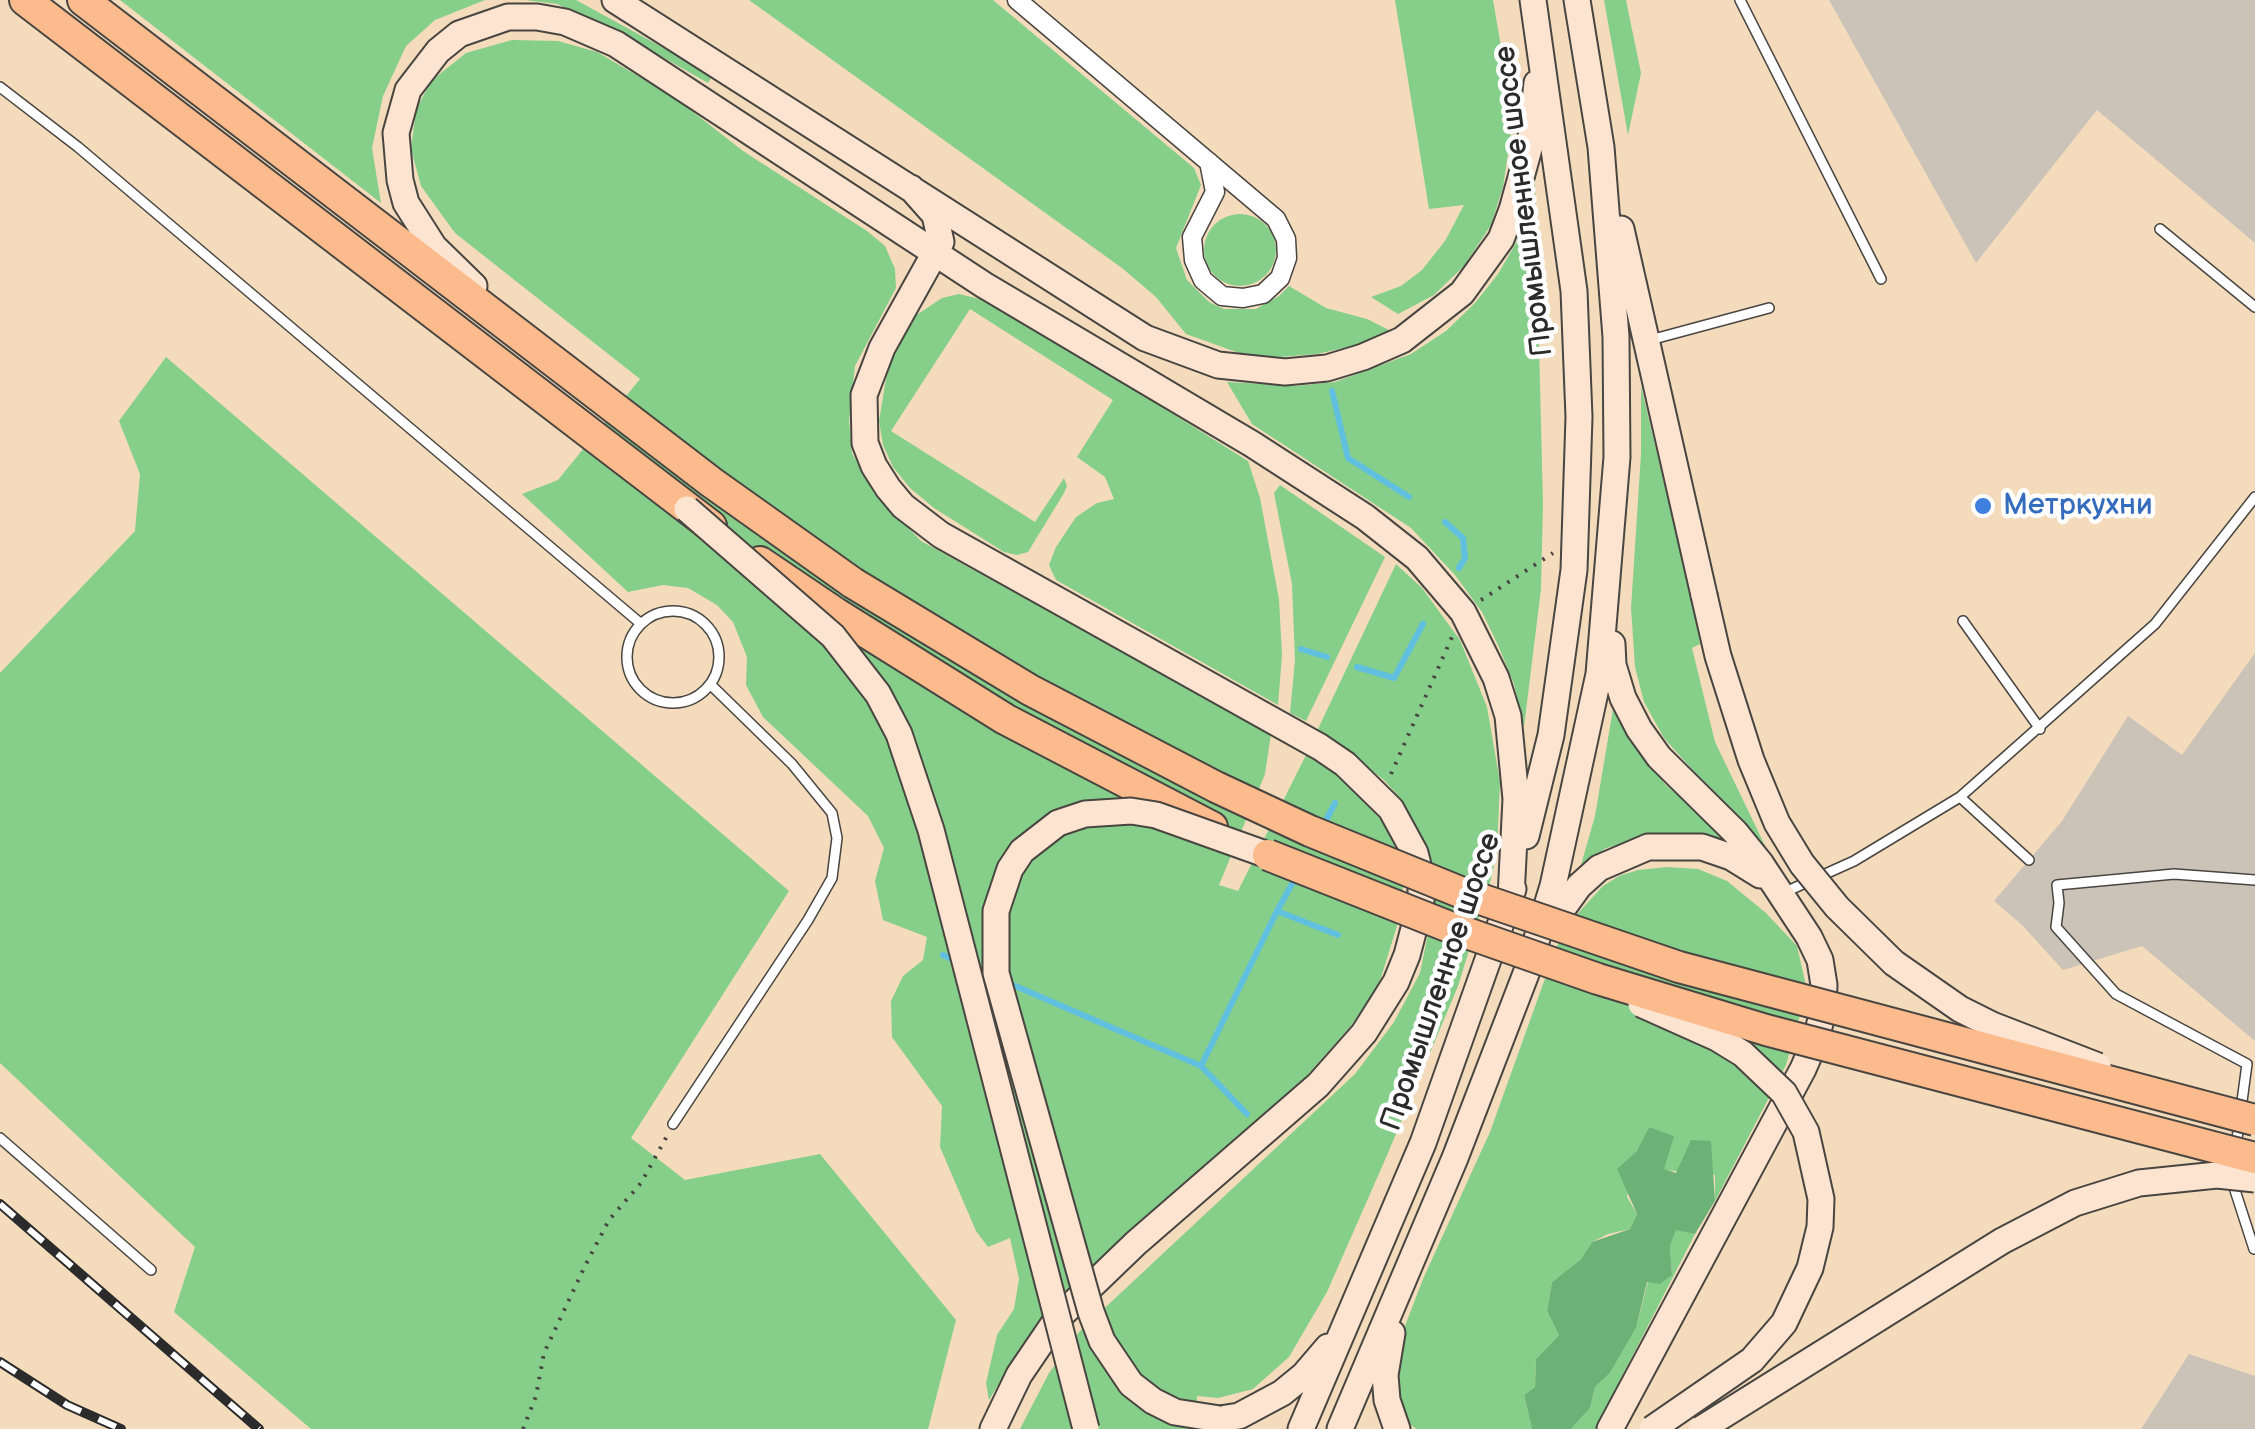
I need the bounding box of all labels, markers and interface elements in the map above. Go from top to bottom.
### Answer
street label: Промышленное шоссе [1488,44,1562,358]
place label: Метркухни [2003,488,2153,524]
marker: Метркухни [1972,495,1994,517]
street label: Промышленное шоссе [1374,828,1510,1136]

